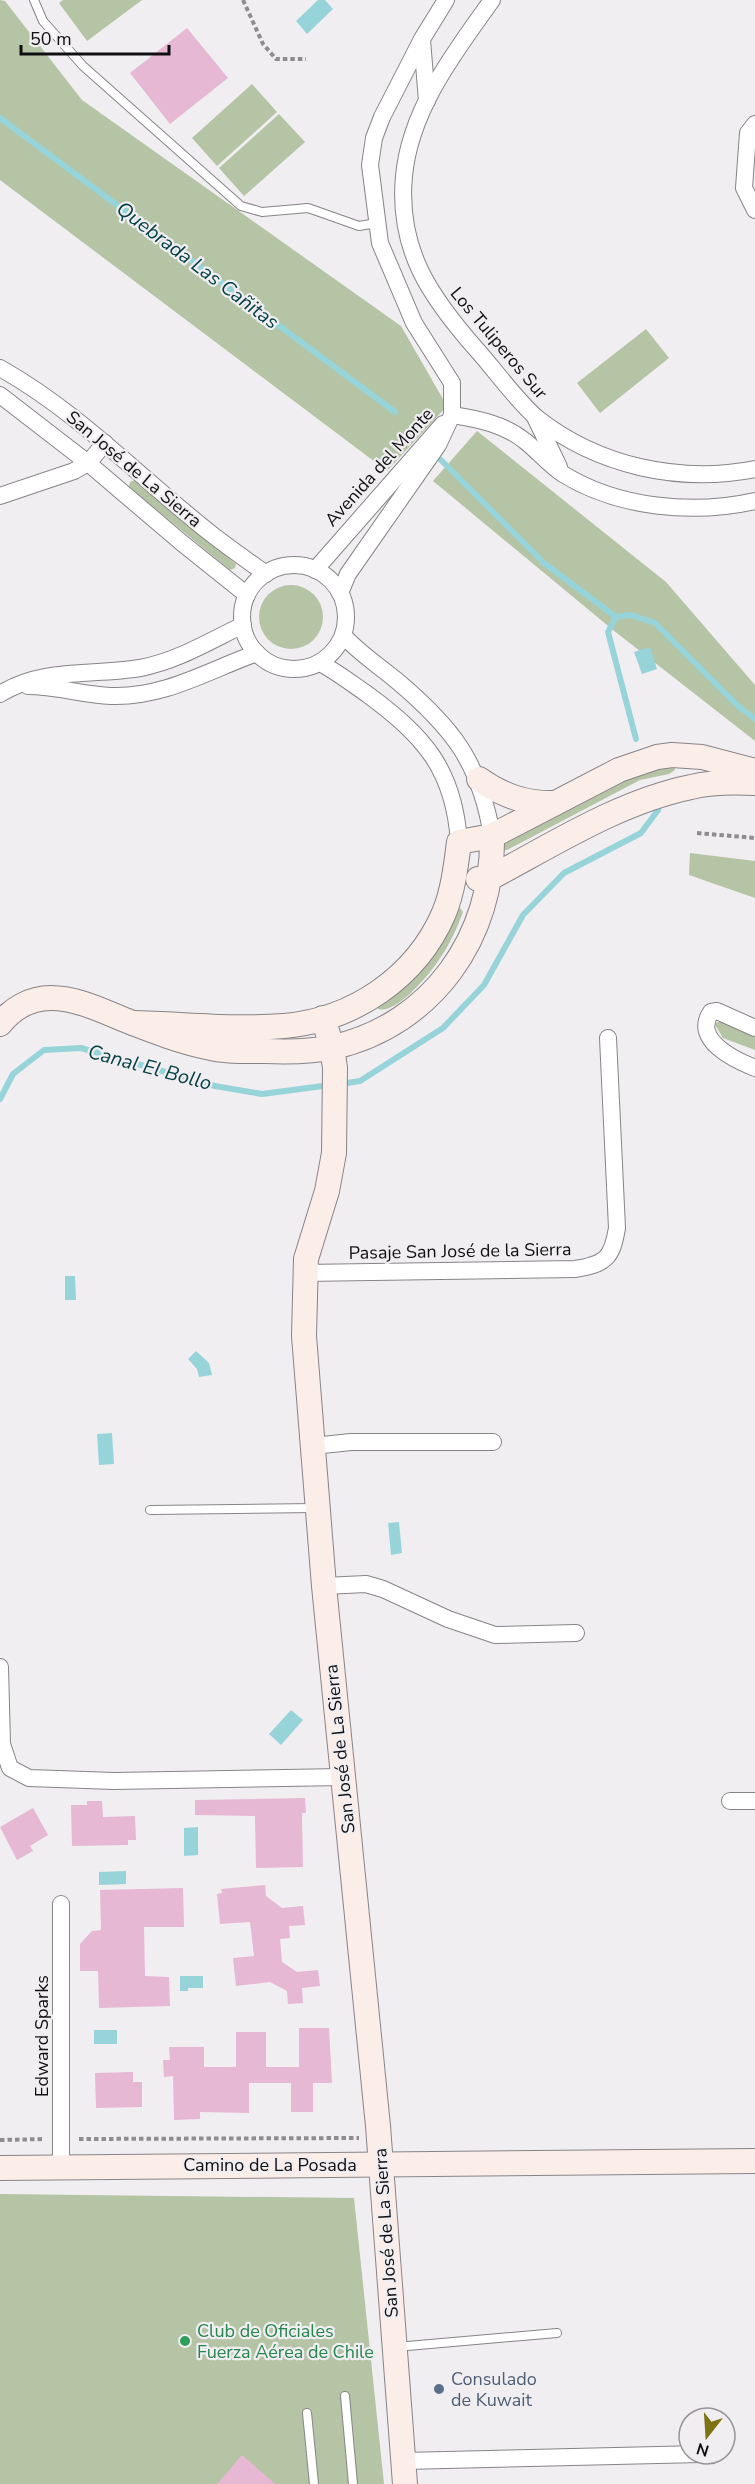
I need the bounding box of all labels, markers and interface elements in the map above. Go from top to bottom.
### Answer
scale bar [21,18,170,56]
text: 50 m [30,27,72,51]
water label: Quebrada Las Cañitas [111,195,285,335]
street label: Los Tuliperos Sur [445,282,553,405]
street label: Avenida del Monte [319,403,439,531]
street label: San José de La Sierra [61,405,207,533]
water label: Canal El Bollo [85,1038,215,1097]
street label: Pasaje San José de la Sierra [348,1237,572,1265]
street label: San José de La Sierra [319,1663,361,1835]
street label: Edward Sparks [30,1975,54,2097]
street label: San José de La Sierra [368,2147,404,2319]
street label: Camino de La Posada [183,2153,357,2177]
place label: Club de Oficiales Fuerza Aérea de Chile [197,2319,374,2364]
marker: Club de Oficiales Fuerza Aérea de Chile [178,2334,192,2348]
place label: Consulado de Kuwait [451,2367,537,2412]
marker: Consulado de Kuwait [432,2382,446,2396]
north arrow [677,2406,737,2466]
text: N [694,2437,712,2462]

